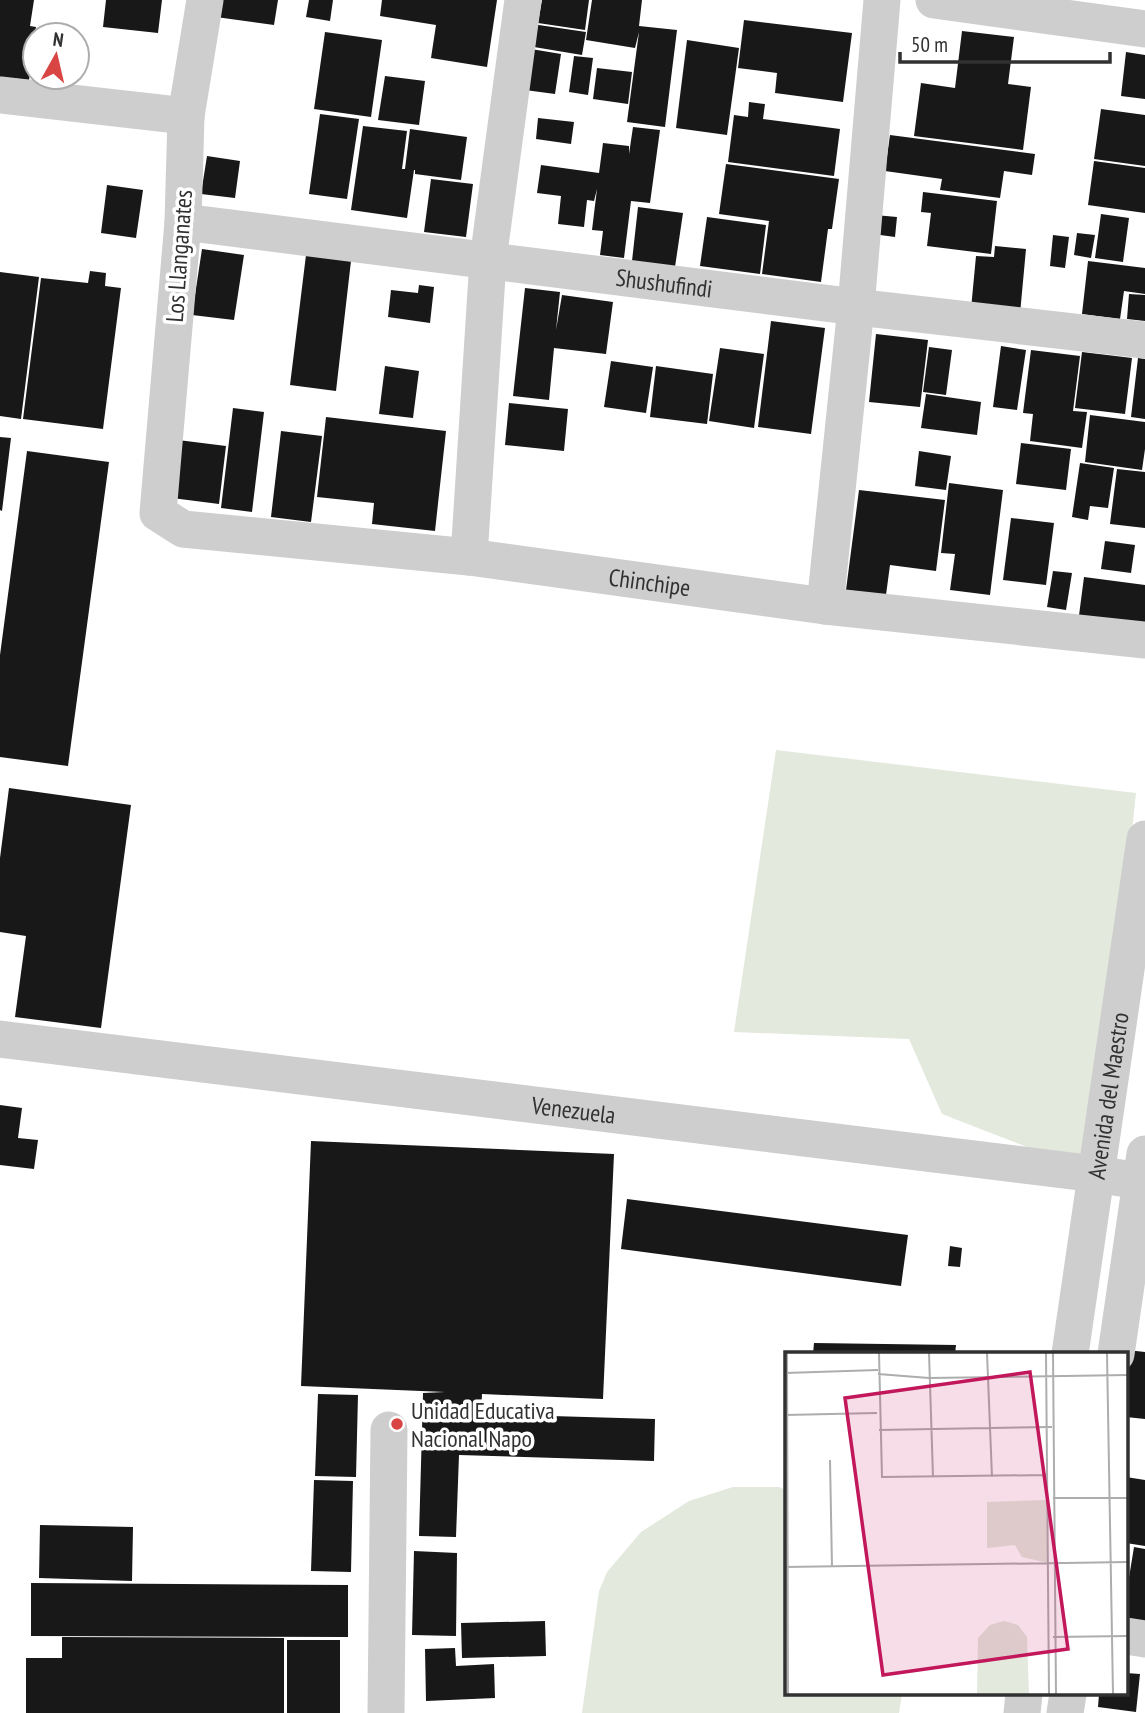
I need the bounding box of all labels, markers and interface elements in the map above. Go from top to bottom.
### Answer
north arrow [21,21,91,91]
scale bar [900,21,1110,65]
text: N [52,27,65,52]
text: 50 m [911,31,948,58]
street label: Los Llanganates [159,189,199,323]
street label: Shushufindi [614,261,714,304]
street label: Chinchipe [607,561,692,603]
street label: Avenida del Maestro [1080,1010,1135,1181]
street label: Venezuela [529,1089,617,1130]
inset map [785,1352,1128,1696]
place label: Unidad Educativa Nacional Napo [411,1395,555,1454]
marker: Unidad Educativa Nacional Napo [389,1416,405,1432]

